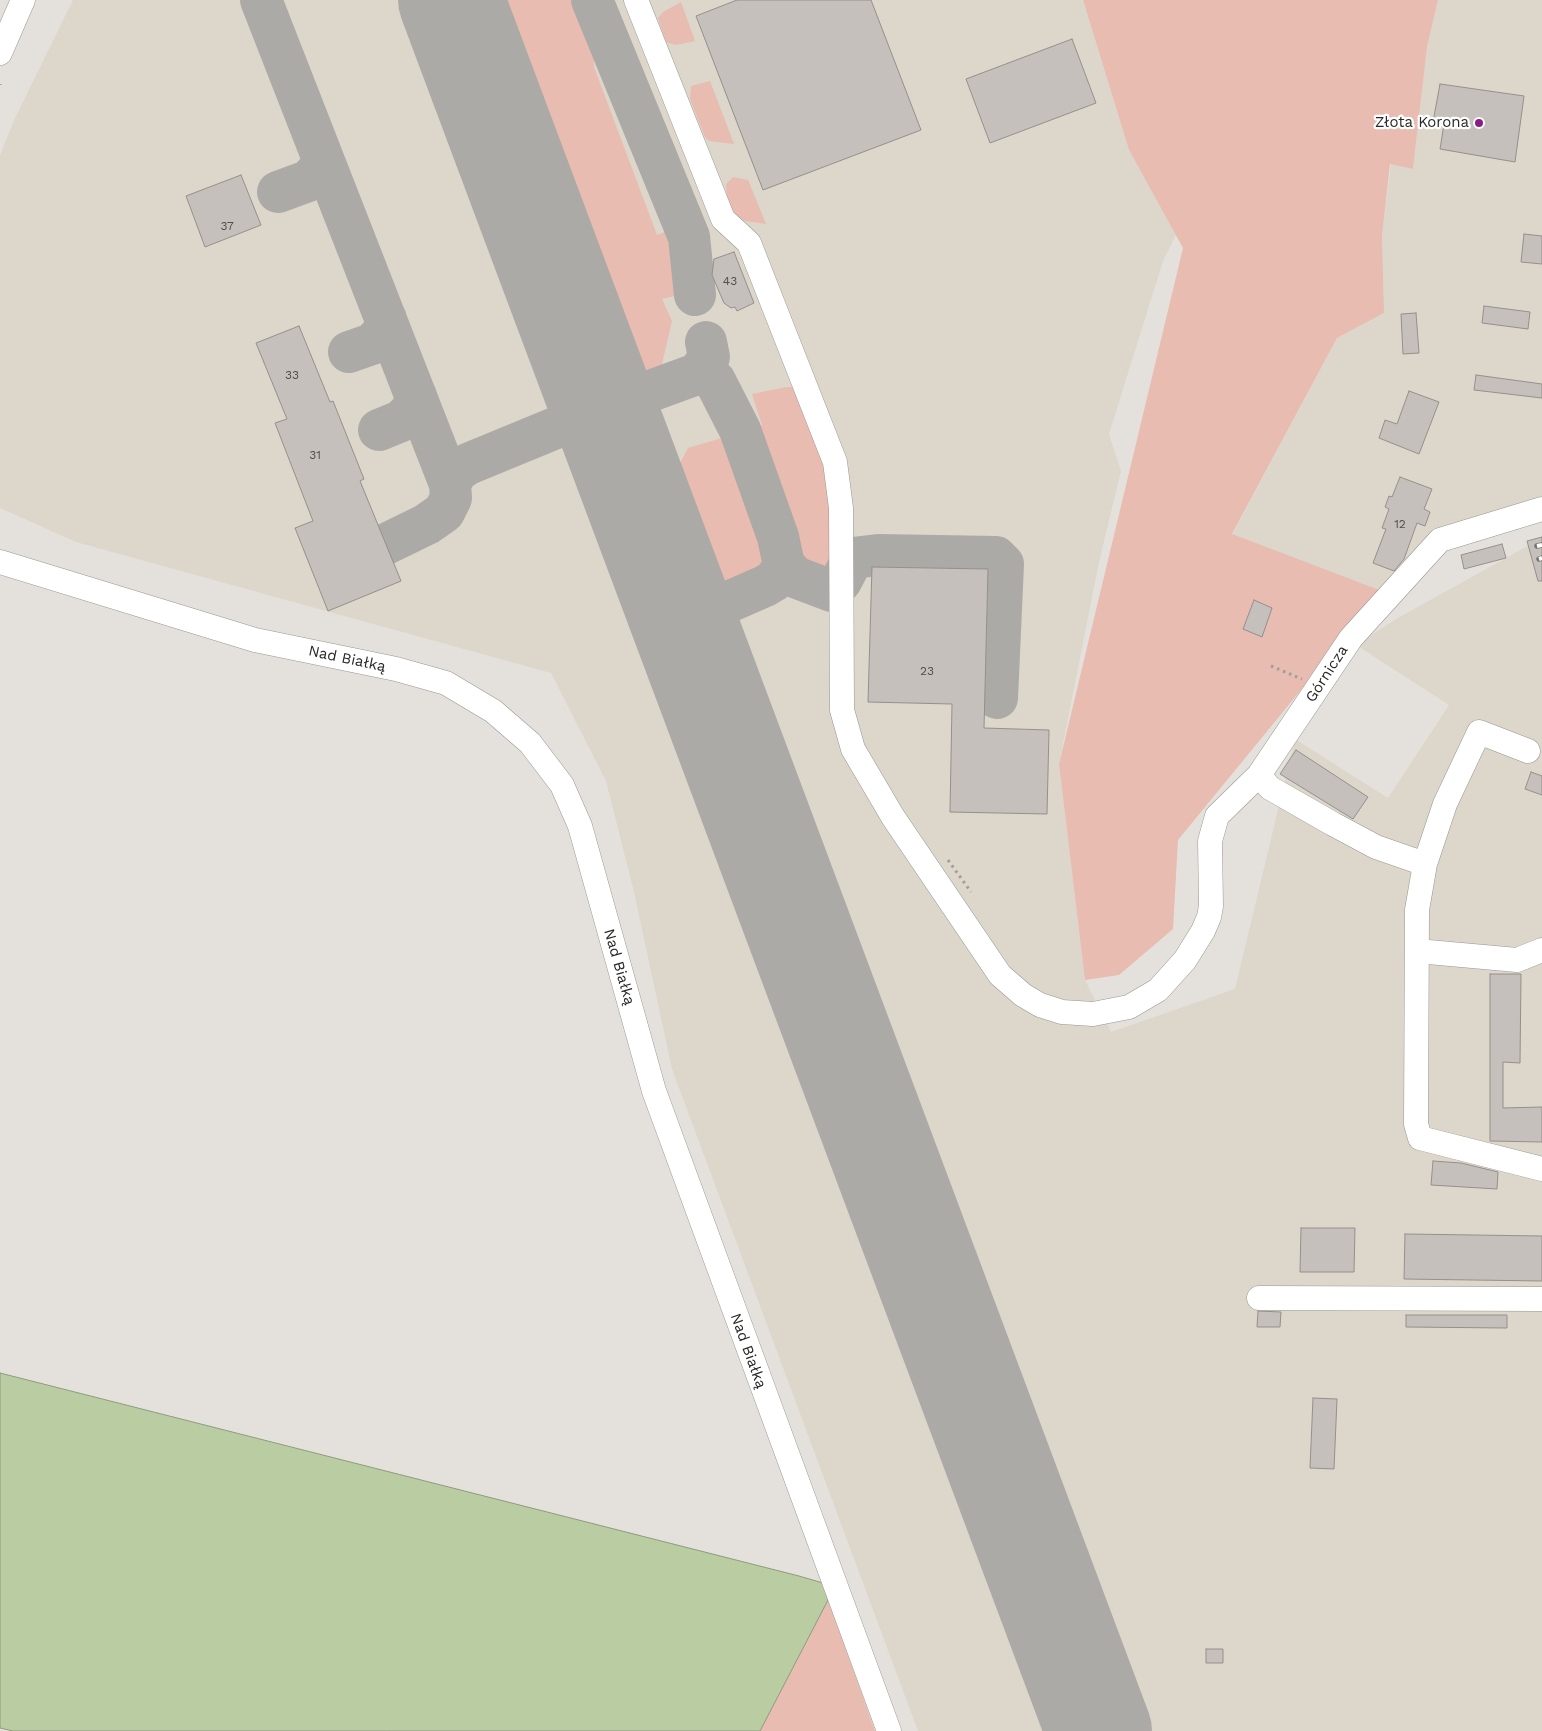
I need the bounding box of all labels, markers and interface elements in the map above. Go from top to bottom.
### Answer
place label: Złota Korona [1375,114,1469,132]
marker: Złota Korona [1473,117,1485,129]
house number: 37 [220,219,234,233]
house number: 43 [723,274,737,288]
house number: 33 [285,368,299,382]
house number: 31 [309,448,321,462]
house number: 12 [1394,517,1406,531]
street label: Nad Białką [307,642,387,676]
street label: Górnicza [1302,642,1352,706]
house number: 23 [920,664,934,678]
street label: Nad Białką [600,927,638,1007]
street label: Nad Białką [726,1311,770,1391]

